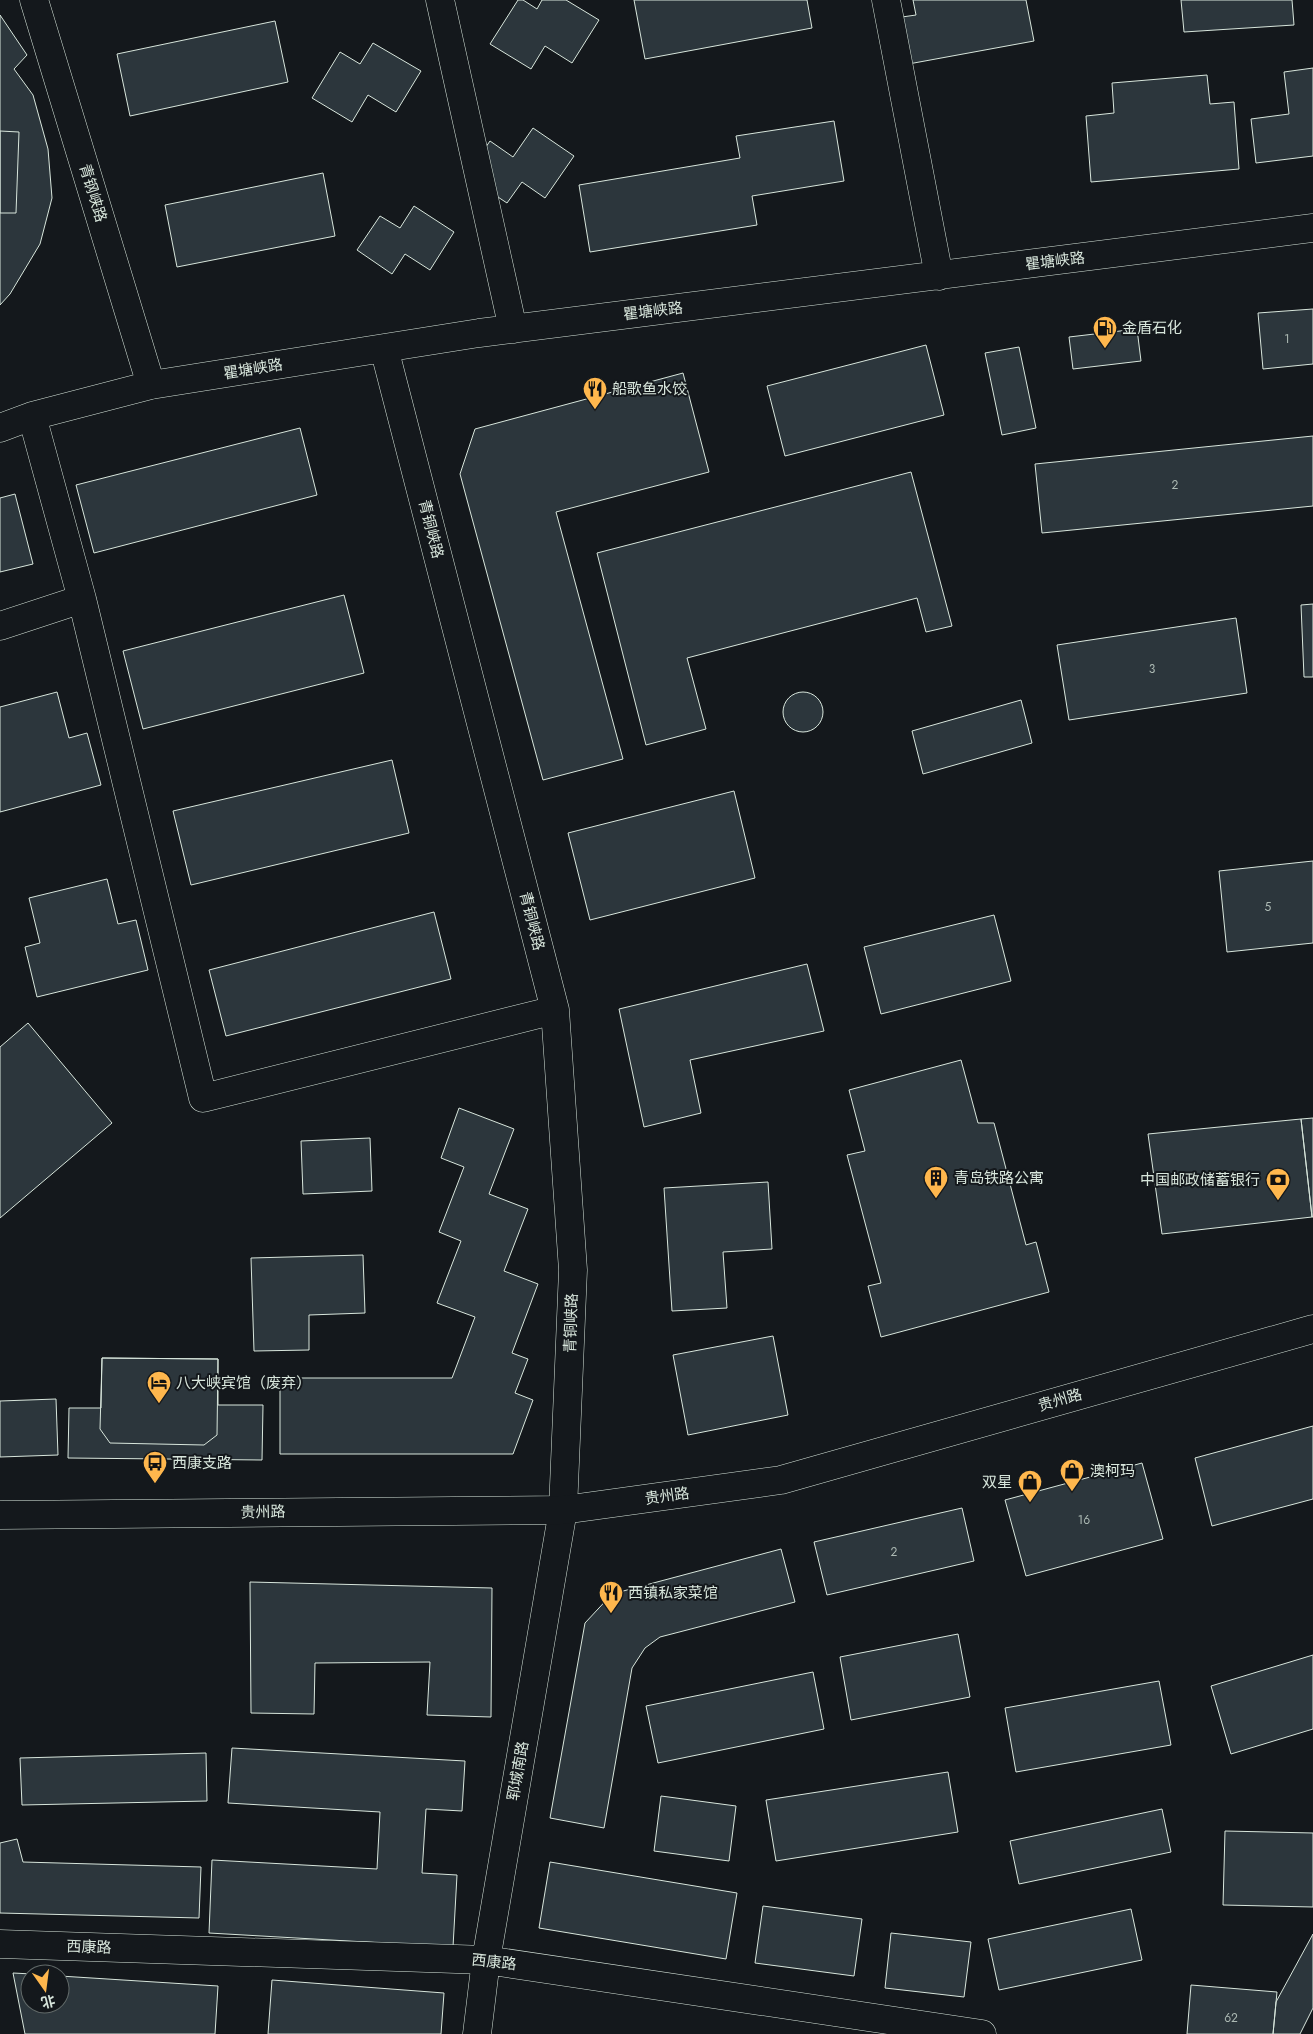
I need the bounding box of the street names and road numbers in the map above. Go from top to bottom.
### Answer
street label: 青钢峡路 [74,161,112,225]
street label: 瞿塘峡路 [1024,246,1086,276]
street label: 瞿塘峡路 [622,296,684,326]
street label: 瞿塘峡路 [222,353,284,385]
street label: 青铜峡路 [413,497,449,561]
street label: 青铜峡路 [514,889,550,953]
street label: 青铜峡路 [559,1293,583,1353]
street label: 贵州路 [1035,1383,1085,1417]
street label: 贵州路 [643,1482,691,1510]
street label: 贵州路 [240,1501,286,1523]
street label: 郓城南路 [502,1740,534,1802]
street label: 西康路 [66,1935,112,1959]
street label: 西康路 [470,1949,518,1975]

